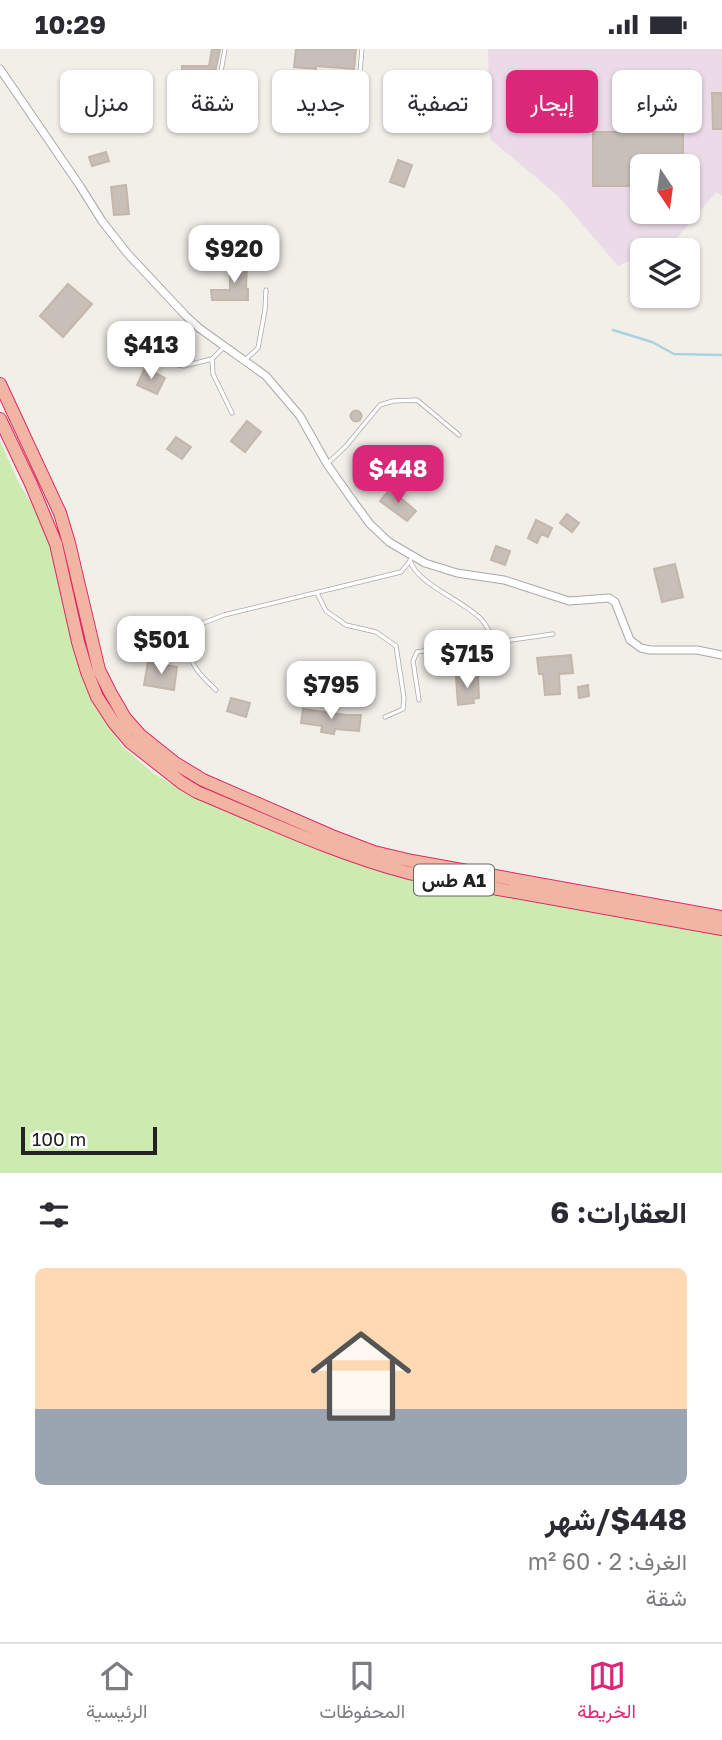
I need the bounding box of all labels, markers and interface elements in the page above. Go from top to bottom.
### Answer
text: 10:29 [35,9,106,40]
chip: منزل [60,70,153,133]
chip: شقة [167,70,258,133]
chip: جديد [272,70,369,133]
chip: تصفية [383,70,492,133]
chip: إيجار [506,70,598,133]
chip: شراء [612,70,702,133]
north arrow [630,154,700,224]
map controls [630,154,700,308]
pin: $920 [193,225,275,285]
text: $920 [205,234,264,262]
button: layers [630,238,700,308]
pin: $413 [110,321,192,381]
text: $413 [123,330,179,358]
pin: $448 [357,445,439,505]
text: $448 [369,454,427,482]
pin: $501 [120,617,202,676]
text: $501 [133,625,189,653]
pin: $715 [426,631,508,690]
text: $715 [440,639,494,667]
pin: $795 [290,661,372,721]
text: $795 [303,670,359,698]
road number: طس A1 [414,865,494,895]
scale bar [21,1124,158,1156]
text: 100 m [32,1127,86,1150]
text: العقارات: 6 [550,1194,687,1230]
icon: filters [35,1196,73,1234]
icon: home [298,1313,424,1439]
text: $448/شهر [545,1501,687,1537]
text: الغرف: 2 · 60 m² [528,1547,687,1575]
text: شقة [645,1583,687,1611]
tab: الرئيسية [86,1657,147,1728]
tab: المحفوظات [320,1657,405,1728]
tab: الخريطة [577,1657,636,1728]

